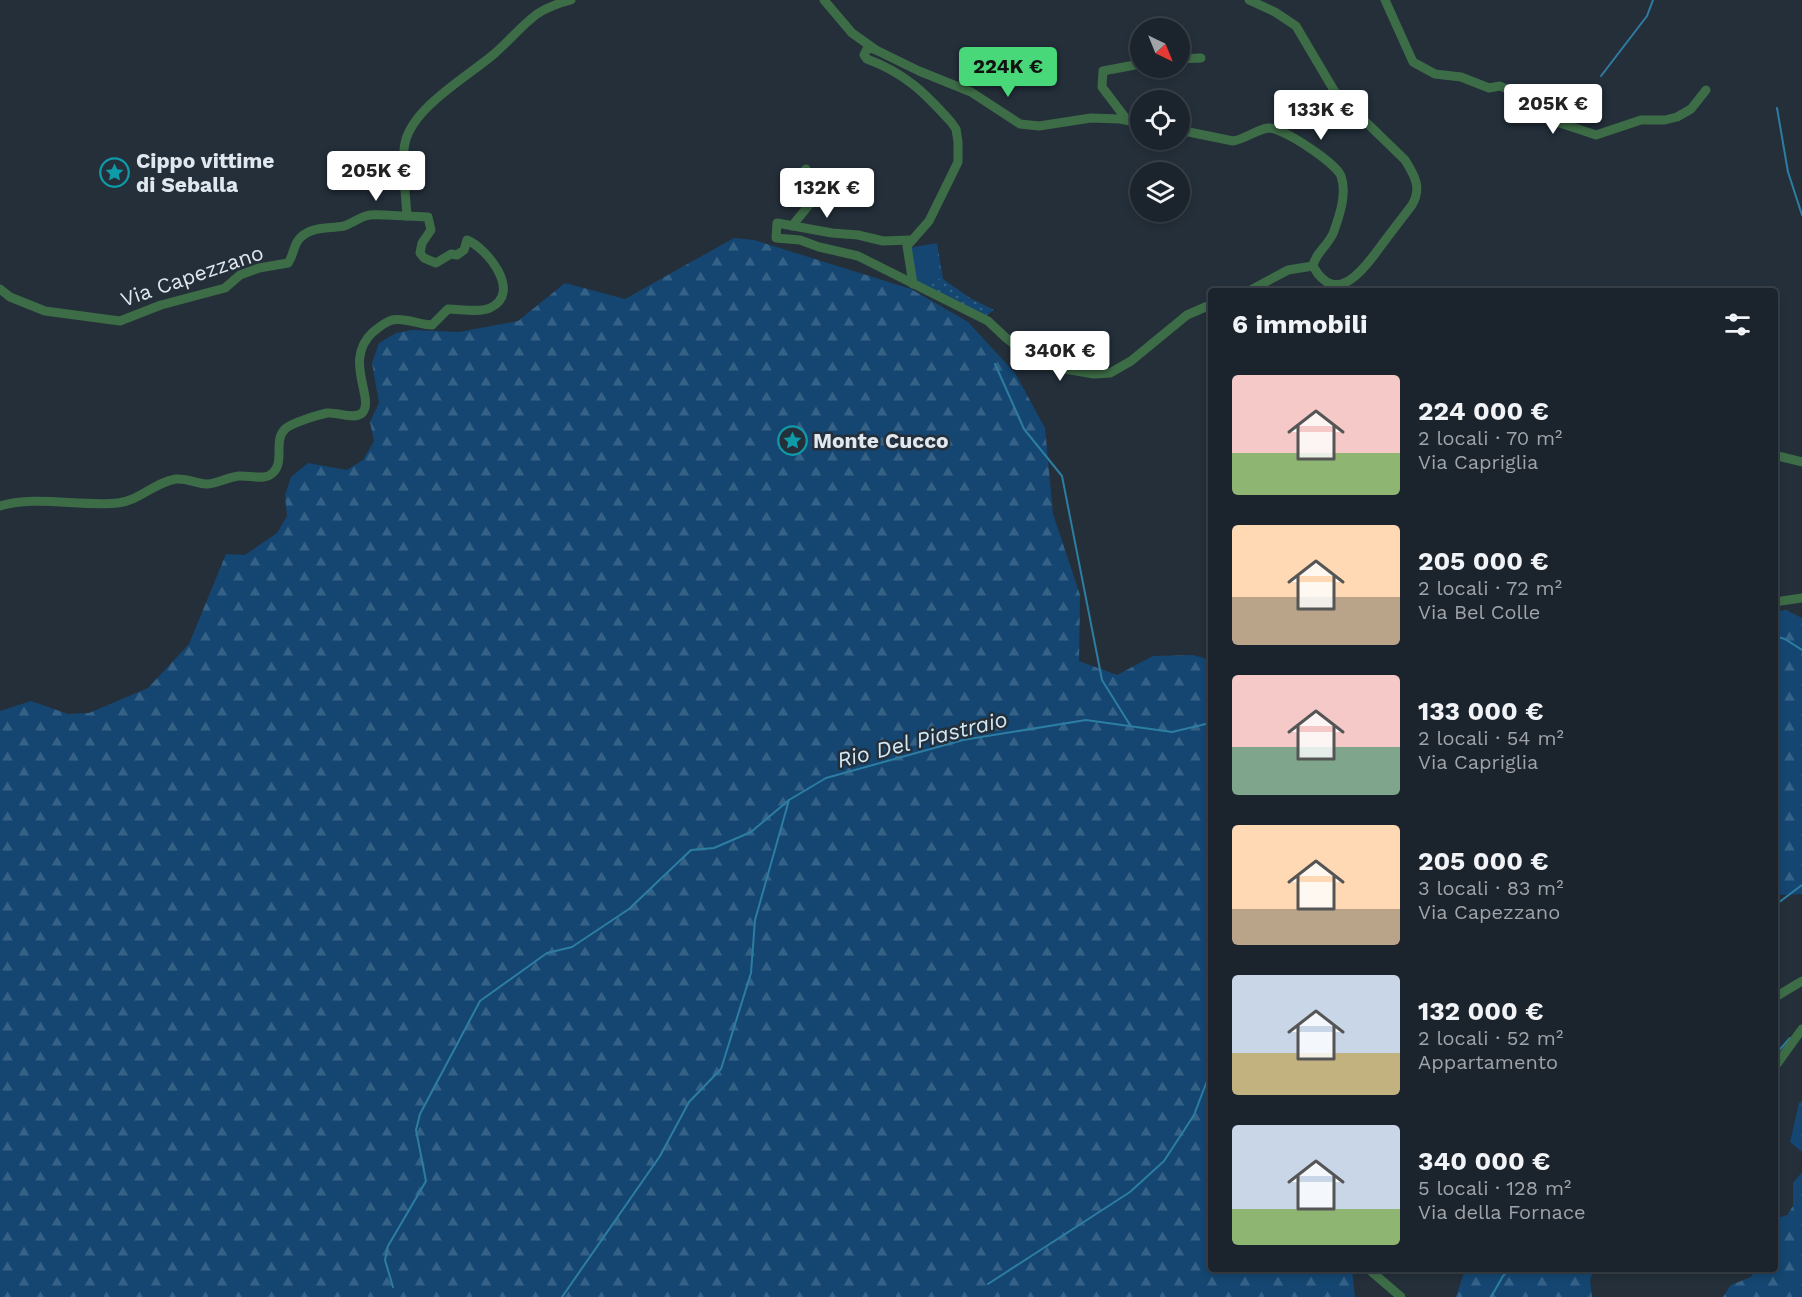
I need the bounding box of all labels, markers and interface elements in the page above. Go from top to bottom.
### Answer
north arrow [1130,18,1190,78]
map controls [1130,18,1190,222]
pin: 224K € [959,47,1057,98]
text: 224K € [973,54,1043,78]
pin: 205K € [1504,84,1602,135]
button: locate [1130,90,1190,150]
pin: 133K € [1272,90,1370,141]
text: 205K € [1518,91,1588,115]
text: 133K € [1288,97,1354,121]
place label: Cippo vittime di Seballa [136,148,274,197]
pin: 205K € [327,151,425,202]
place icon: Cippo vittime di Seballa [99,157,131,189]
text: 205K € [341,158,411,182]
button: layers [1130,162,1190,222]
pin: 132K € [778,168,876,219]
text: 132K € [794,175,860,199]
street label: Via Capezzano [117,239,266,312]
icon: filters [1721,308,1754,341]
text: 6 immobili [1232,309,1367,339]
pin: 340K € [1011,331,1109,382]
text: 340K € [1024,338,1096,362]
text: 224 000 € [1418,396,1549,426]
icon: home [1280,399,1352,471]
place icon: Monte Cucco [776,425,808,457]
text: 2 locali · 70 m² [1418,426,1562,450]
place label: Monte Cucco [813,428,949,453]
text: Via Capriglia [1418,450,1538,474]
text: 205 000 € [1418,546,1549,576]
icon: home [1280,549,1352,621]
text: 2 locali · 72 m² [1418,576,1562,600]
text: Via Bel Colle [1418,600,1540,624]
text: 133 000 € [1418,696,1543,726]
icon: home [1280,699,1352,771]
water label: Rio Del Piastraio [834,706,1010,773]
text: 2 locali · 54 m² [1418,726,1564,750]
text: Via Capriglia [1418,750,1538,774]
text: 205 000 € [1418,846,1549,876]
icon: home [1280,849,1352,921]
text: 3 locali · 83 m² [1418,876,1563,900]
text: Via Capezzano [1418,900,1560,924]
text: 132 000 € [1418,996,1543,1026]
icon: home [1280,999,1352,1071]
text: 2 locali · 52 m² [1418,1026,1563,1050]
text: Appartamento [1418,1050,1558,1074]
text: 340 000 € [1418,1146,1550,1176]
icon: home [1280,1149,1352,1221]
text: 5 locali · 128 m² [1418,1176,1571,1200]
text: Via della Fornace [1418,1200,1586,1224]

